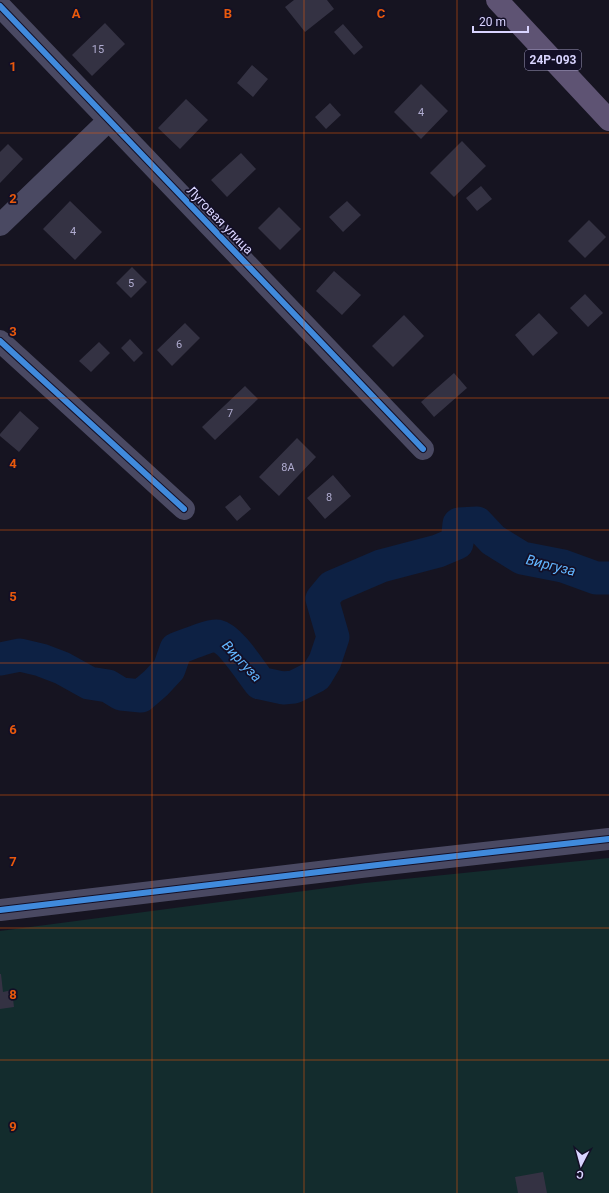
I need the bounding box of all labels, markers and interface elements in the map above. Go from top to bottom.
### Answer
text: A [72,6,81,21]
text: B [224,6,232,21]
text: C [377,6,386,21]
scale bar [473,8,528,34]
text: 20 m [479,15,506,29]
house number: 15 [92,43,104,56]
road number: 24Р-093 [525,50,581,70]
text: 1 [9,59,17,74]
house number: 4 [418,106,424,119]
street label: Луговая улица [184,183,256,257]
text: 2 [9,191,17,206]
house number: 4 [70,225,76,238]
house number: 5 [128,277,134,290]
text: 3 [9,324,17,339]
house number: 6 [176,338,182,351]
house number: 7 [227,407,233,420]
text: 4 [9,456,17,471]
house number: 8А [281,461,296,474]
house number: 8 [326,491,332,504]
water label: Виргуза [525,551,577,579]
text: 5 [9,589,17,604]
water label: Виргуза [219,637,265,685]
text: 6 [9,722,17,737]
text: 7 [9,854,17,869]
text: 8 [9,987,17,1002]
text: 9 [9,1119,17,1134]
north arrow [561,1145,601,1185]
text: С [576,1168,584,1181]

